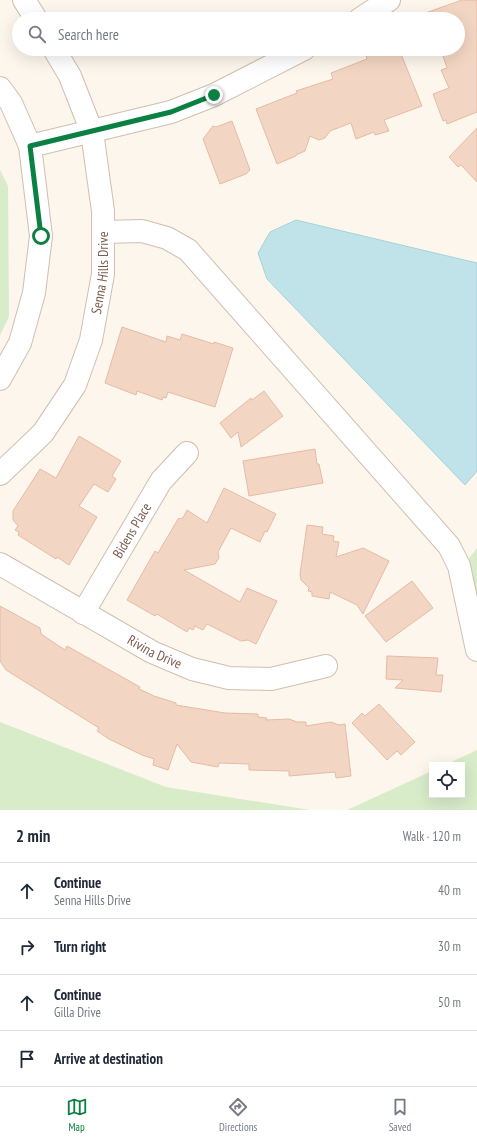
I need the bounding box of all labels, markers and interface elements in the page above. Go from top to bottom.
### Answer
search box [12,12,465,56]
icon: search [26,23,48,45]
text: Search here [58,25,119,44]
route end [205,86,223,104]
route start [32,227,50,245]
street label: Senna Hills Drive [87,231,112,315]
street label: Bidens Place [109,499,155,561]
street label: Rivina Drive [124,631,185,673]
map controls [429,762,465,798]
button: locate [429,762,465,798]
text: 2 min [16,825,50,847]
text: Walk · 120 m [403,828,461,845]
text: Continue [54,873,101,892]
icon: ahead [16,880,38,902]
text: 40 m [438,882,461,899]
text: Senna Hills Drive [54,892,131,909]
icon: right [16,936,38,958]
text: Turn right [54,937,106,956]
text: 30 m [438,938,461,955]
text: Continue [54,985,101,1004]
icon: ahead [16,992,38,1014]
text: 50 m [438,994,461,1011]
text: Gilla Drive [54,1004,101,1021]
icon: arrive [16,1048,38,1070]
text: Arrive at destination [54,1049,163,1068]
tab: Map [66,1096,88,1134]
tab: Directions [219,1096,257,1134]
tab: Saved [389,1096,411,1134]

